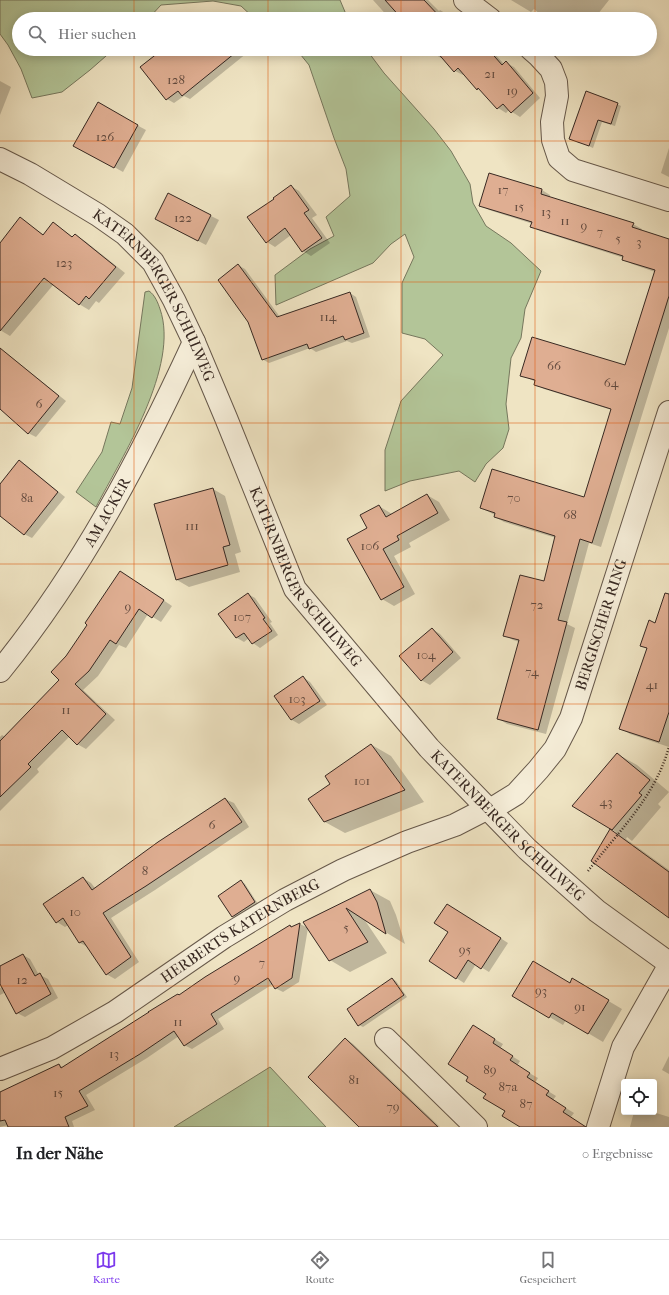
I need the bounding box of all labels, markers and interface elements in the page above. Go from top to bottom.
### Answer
search box [12,12,657,56]
icon: search [26,23,48,45]
text: Hier suchen [58,25,136,43]
house number: 21 [484,66,496,81]
house number: 128 [167,72,185,87]
house number: 19 [506,83,518,98]
house number: 126 [96,129,115,144]
house number: 17 [498,182,508,197]
house number: 15 [514,199,524,214]
house number: 13 [541,204,551,219]
street label: KATERNBERGER SCHULWEG [89,205,219,384]
house number: 122 [174,210,192,225]
house number: 11 [560,213,570,228]
house number: 9 [581,218,588,233]
house number: 7 [597,224,603,239]
house number: 5 [615,231,621,246]
house number: 3 [636,234,642,249]
house number: 123 [56,255,72,270]
house number: 114 [320,309,337,324]
house number: 66 [547,358,562,373]
house number: 64 [604,375,619,390]
house number: 6 [35,396,43,411]
street label: AM ACKER [80,473,135,551]
street label: KATERNBERGER SCHULWEG [246,484,366,671]
house number: 8a [21,490,34,505]
house number: 70 [507,490,521,505]
house number: 68 [563,507,577,522]
house number: 111 [185,518,199,533]
house number: 106 [361,538,380,553]
street label: BERGISCHER RING [571,556,631,693]
house number: 72 [531,597,544,612]
house number: 9 [125,599,132,614]
house number: 107 [233,609,251,624]
house number: 104 [416,647,436,662]
house number: 74 [525,664,539,679]
house number: 41 [646,677,658,692]
house number: 103 [288,691,306,706]
house number: 11 [61,702,71,717]
street label: KATERNBERGER SCHULWEG [427,746,589,905]
house number: 101 [354,773,370,788]
house number: 43 [599,794,613,809]
house number: 6 [208,817,216,832]
house number: 8 [142,863,148,878]
street label: HERBERTS KATERNBERG [157,875,323,987]
house number: 10 [69,904,81,919]
house number: 5 [343,920,349,935]
house number: 95 [459,942,472,957]
house number: 7 [259,955,265,970]
house number: 9 [234,970,241,985]
house number: 12 [16,972,28,987]
house number: 93 [535,983,547,998]
house number: 91 [574,999,586,1014]
house number: 11 [173,1014,183,1029]
house number: 13 [109,1046,119,1061]
house number: 89 [483,1062,497,1077]
house number: 81 [348,1072,360,1087]
house number: 87a [499,1079,518,1094]
map controls [621,1079,657,1115]
button: locate [621,1079,657,1115]
house number: 15 [53,1085,63,1100]
house number: 87 [520,1096,532,1111]
house number: 79 [386,1099,400,1114]
text: In der Nähe [16,1143,103,1163]
text: 0 Ergebnisse [582,1146,653,1161]
tab: Karte [93,1249,120,1286]
tab: Route [305,1249,334,1286]
tab: Gespeichert [519,1249,576,1286]

